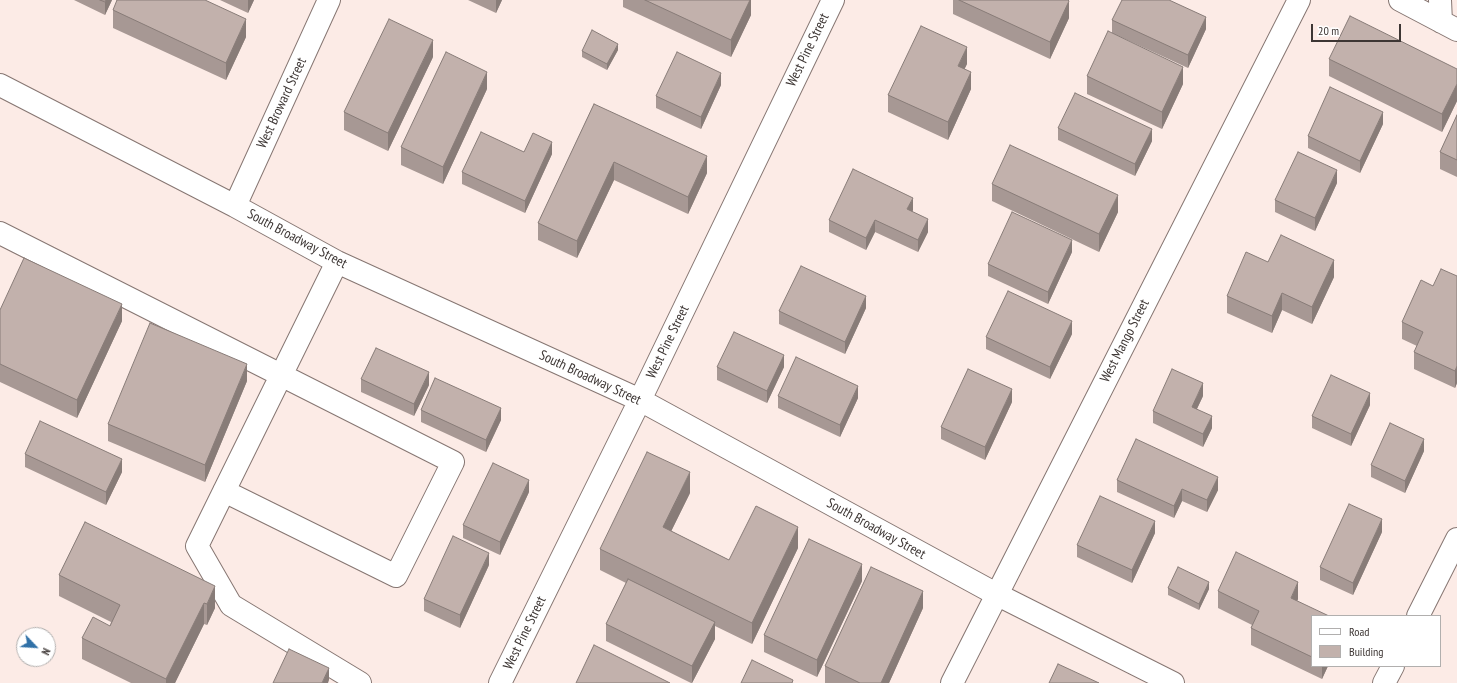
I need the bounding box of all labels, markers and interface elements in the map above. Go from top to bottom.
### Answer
street label: West Pine Street [783,11,833,89]
scale bar [1313,16,1403,42]
text: 20 m [1318,23,1339,38]
street label: West Broward Street [254,55,310,151]
street label: South Broadway Street [244,206,350,272]
street label: West Mango Street [1097,297,1153,385]
street label: West Pine Street [643,303,693,381]
street label: South Broadway Street [536,347,644,409]
street label: South Broadway Street [824,495,928,563]
street label: West Pine Street [500,594,550,672]
legend [1311,615,1441,667]
text: Road [1349,624,1369,639]
north arrow [16,627,56,667]
text: Building [1349,644,1384,659]
text: N [38,646,54,657]

